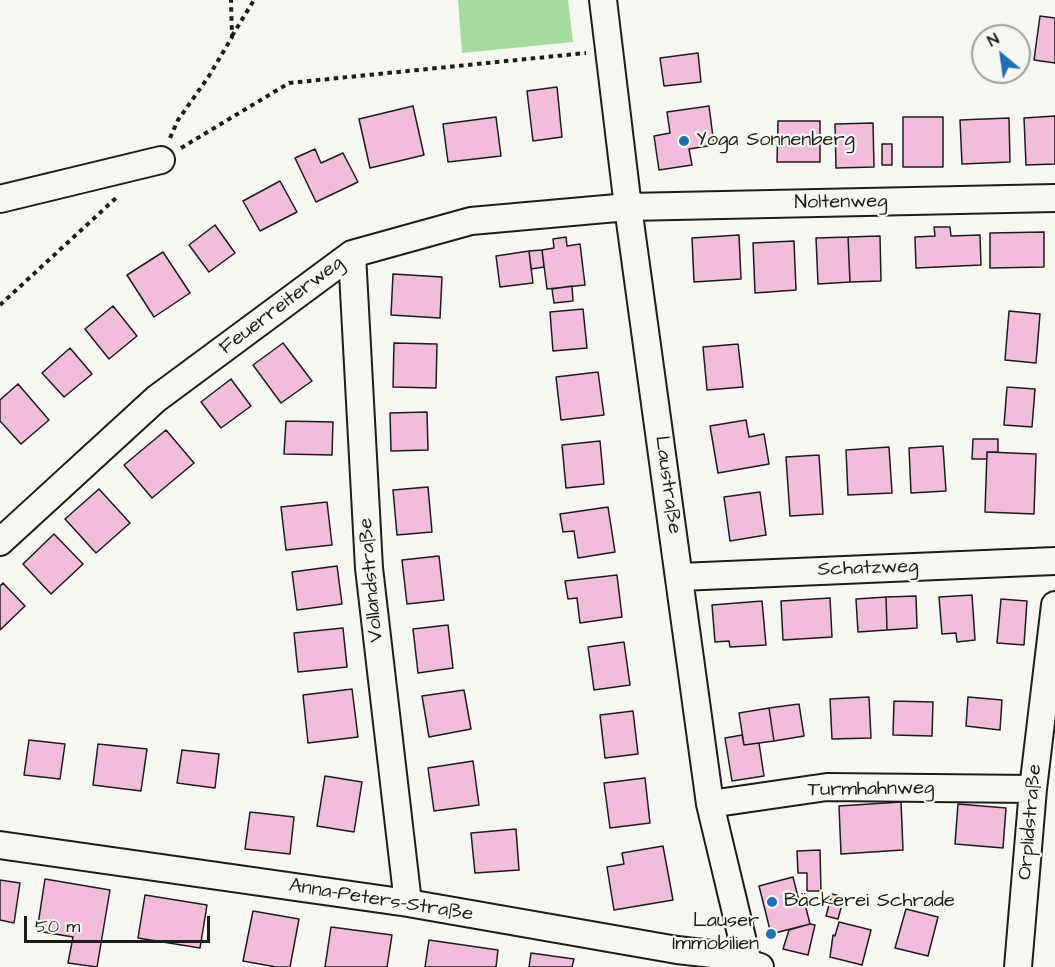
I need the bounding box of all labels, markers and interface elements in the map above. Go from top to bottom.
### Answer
north arrow [971,24,1031,84]
text: N [984,28,1003,52]
place label: Yoga Sonnenberg [696,129,855,153]
marker: Yoga Sonnenberg [677,134,691,148]
street label: Noltenweg [794,190,888,216]
street label: Feuerreiterweg [215,252,349,360]
street label: Laustraße [648,435,686,535]
street label: Vollandstraße [355,517,389,643]
street label: Schatzweg [817,555,919,583]
street label: Orplidstraße [1014,763,1048,881]
street label: Turmhahnweg [808,777,934,803]
street label: Anna-Peters-Straße [287,875,475,927]
place label: Bäckerei Schrade [784,890,955,914]
marker: Bäckerei Schrade [765,895,779,909]
scale bar [27,904,213,942]
place label: Lauser Immobilien [672,910,759,957]
text: 50 m [35,914,80,939]
marker: Lauser Immobilien [764,927,778,941]

